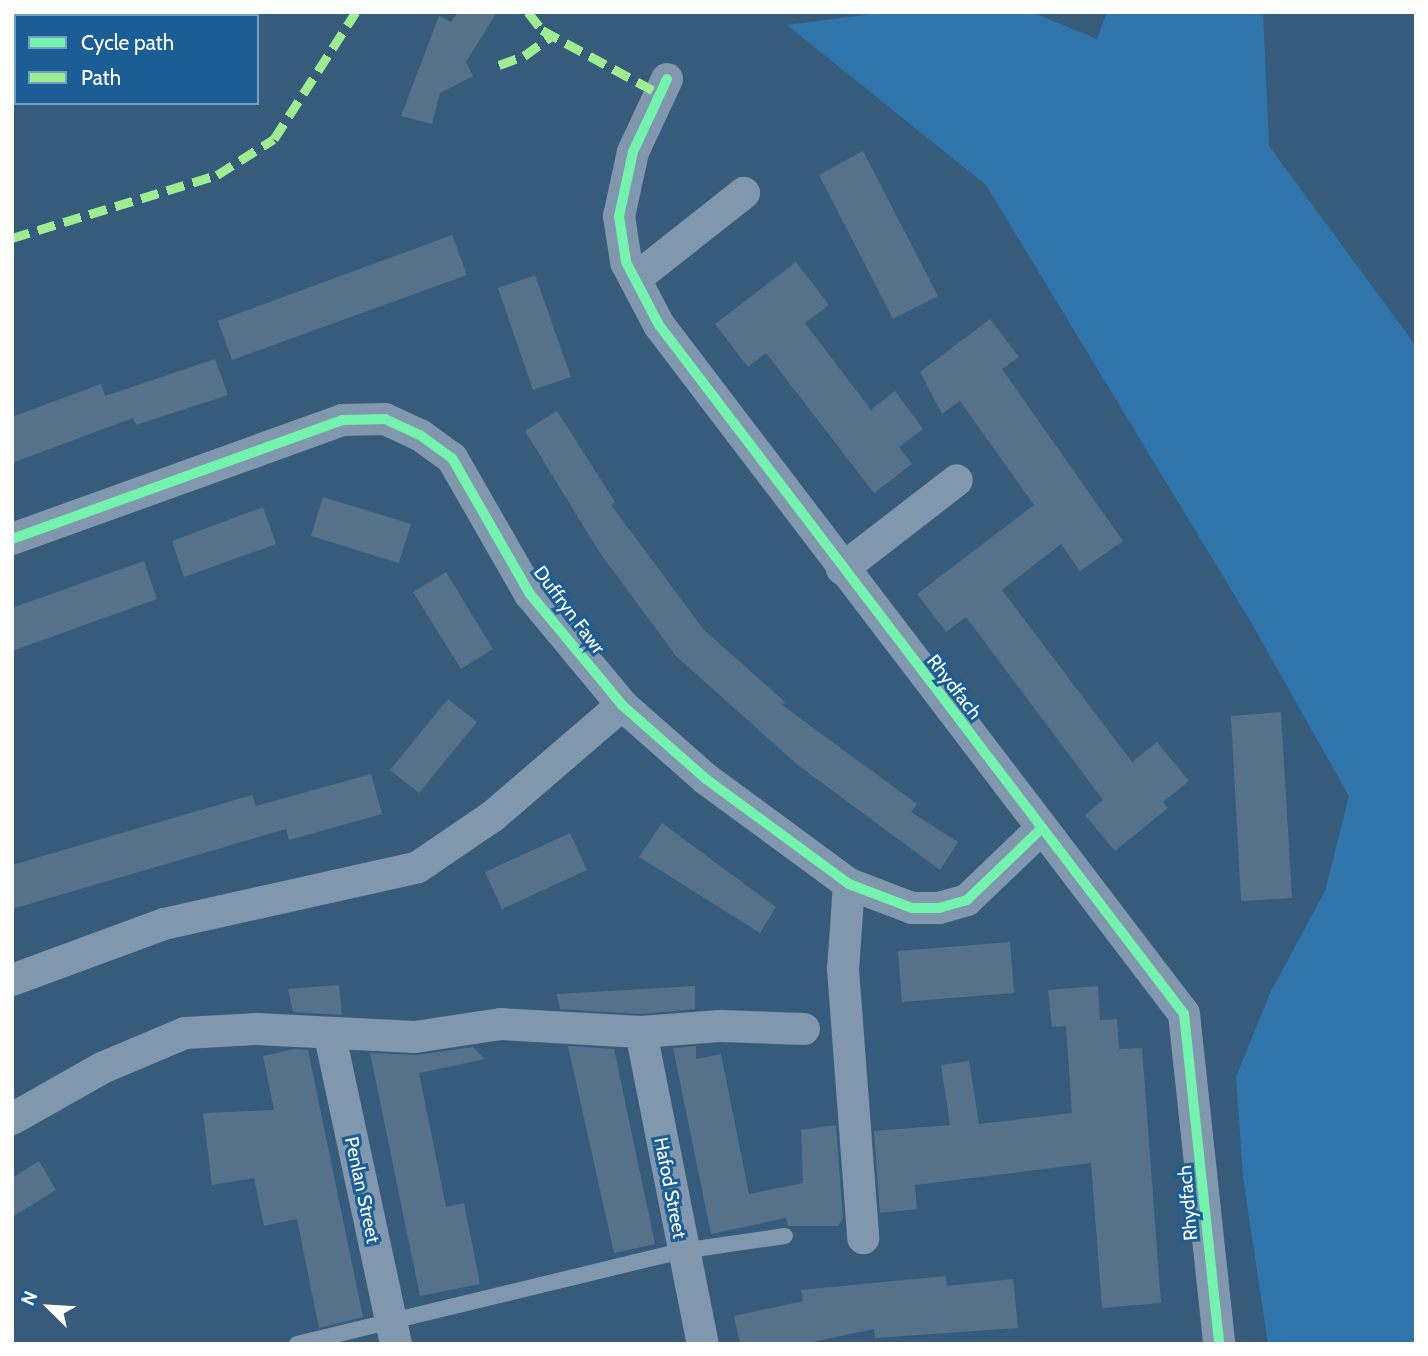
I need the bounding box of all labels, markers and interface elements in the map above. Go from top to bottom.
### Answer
legend [14,14,259,105]
text: Cycle path [81,30,174,55]
text: Path [81,65,121,90]
street label: Duffryn Fawr [529,562,609,658]
street label: Rhydfach [922,650,986,724]
street label: Penlan Street [340,1135,384,1245]
street label: Hafod Street [649,1136,691,1240]
street label: Rhydfach [1173,1164,1203,1242]
north arrow [14,1272,84,1342]
text: N [16,1287,43,1309]

